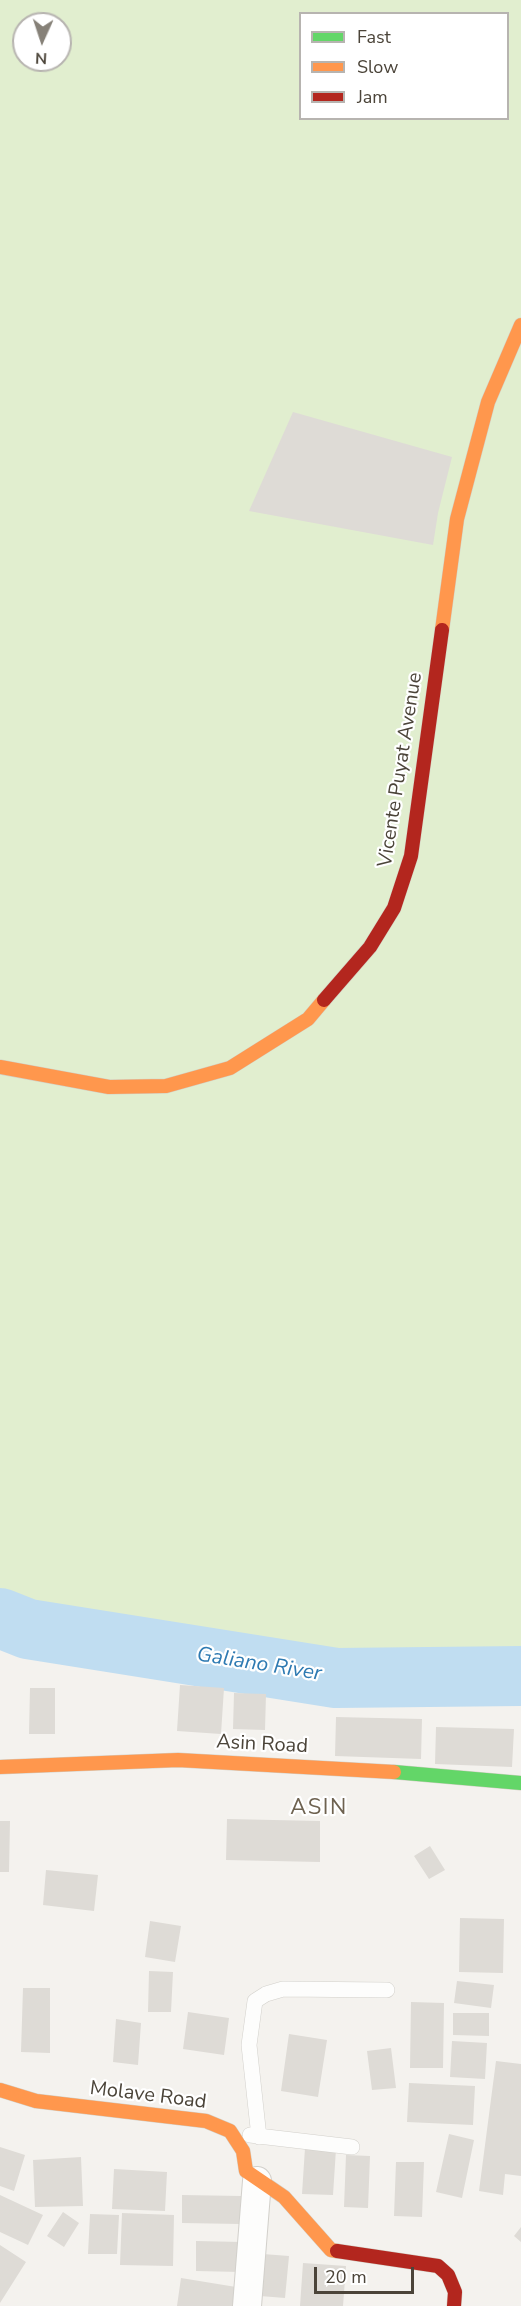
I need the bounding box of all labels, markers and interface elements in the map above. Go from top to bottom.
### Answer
north arrow [12,12,72,72]
legend [299,12,509,120]
text: Fast [357,25,391,49]
text: N [35,47,48,69]
text: Slow [357,55,398,79]
text: Jam [357,85,388,109]
street label: Vicente Puyat Avenue [374,671,428,869]
water label: Galiano River [195,1643,323,1687]
street label: Asin Road [216,1731,308,1759]
district label: ASIN [290,1796,348,1822]
street label: Molave Road [88,2077,208,2115]
scale bar [317,2255,418,2293]
text: 20 m [325,2265,367,2289]

